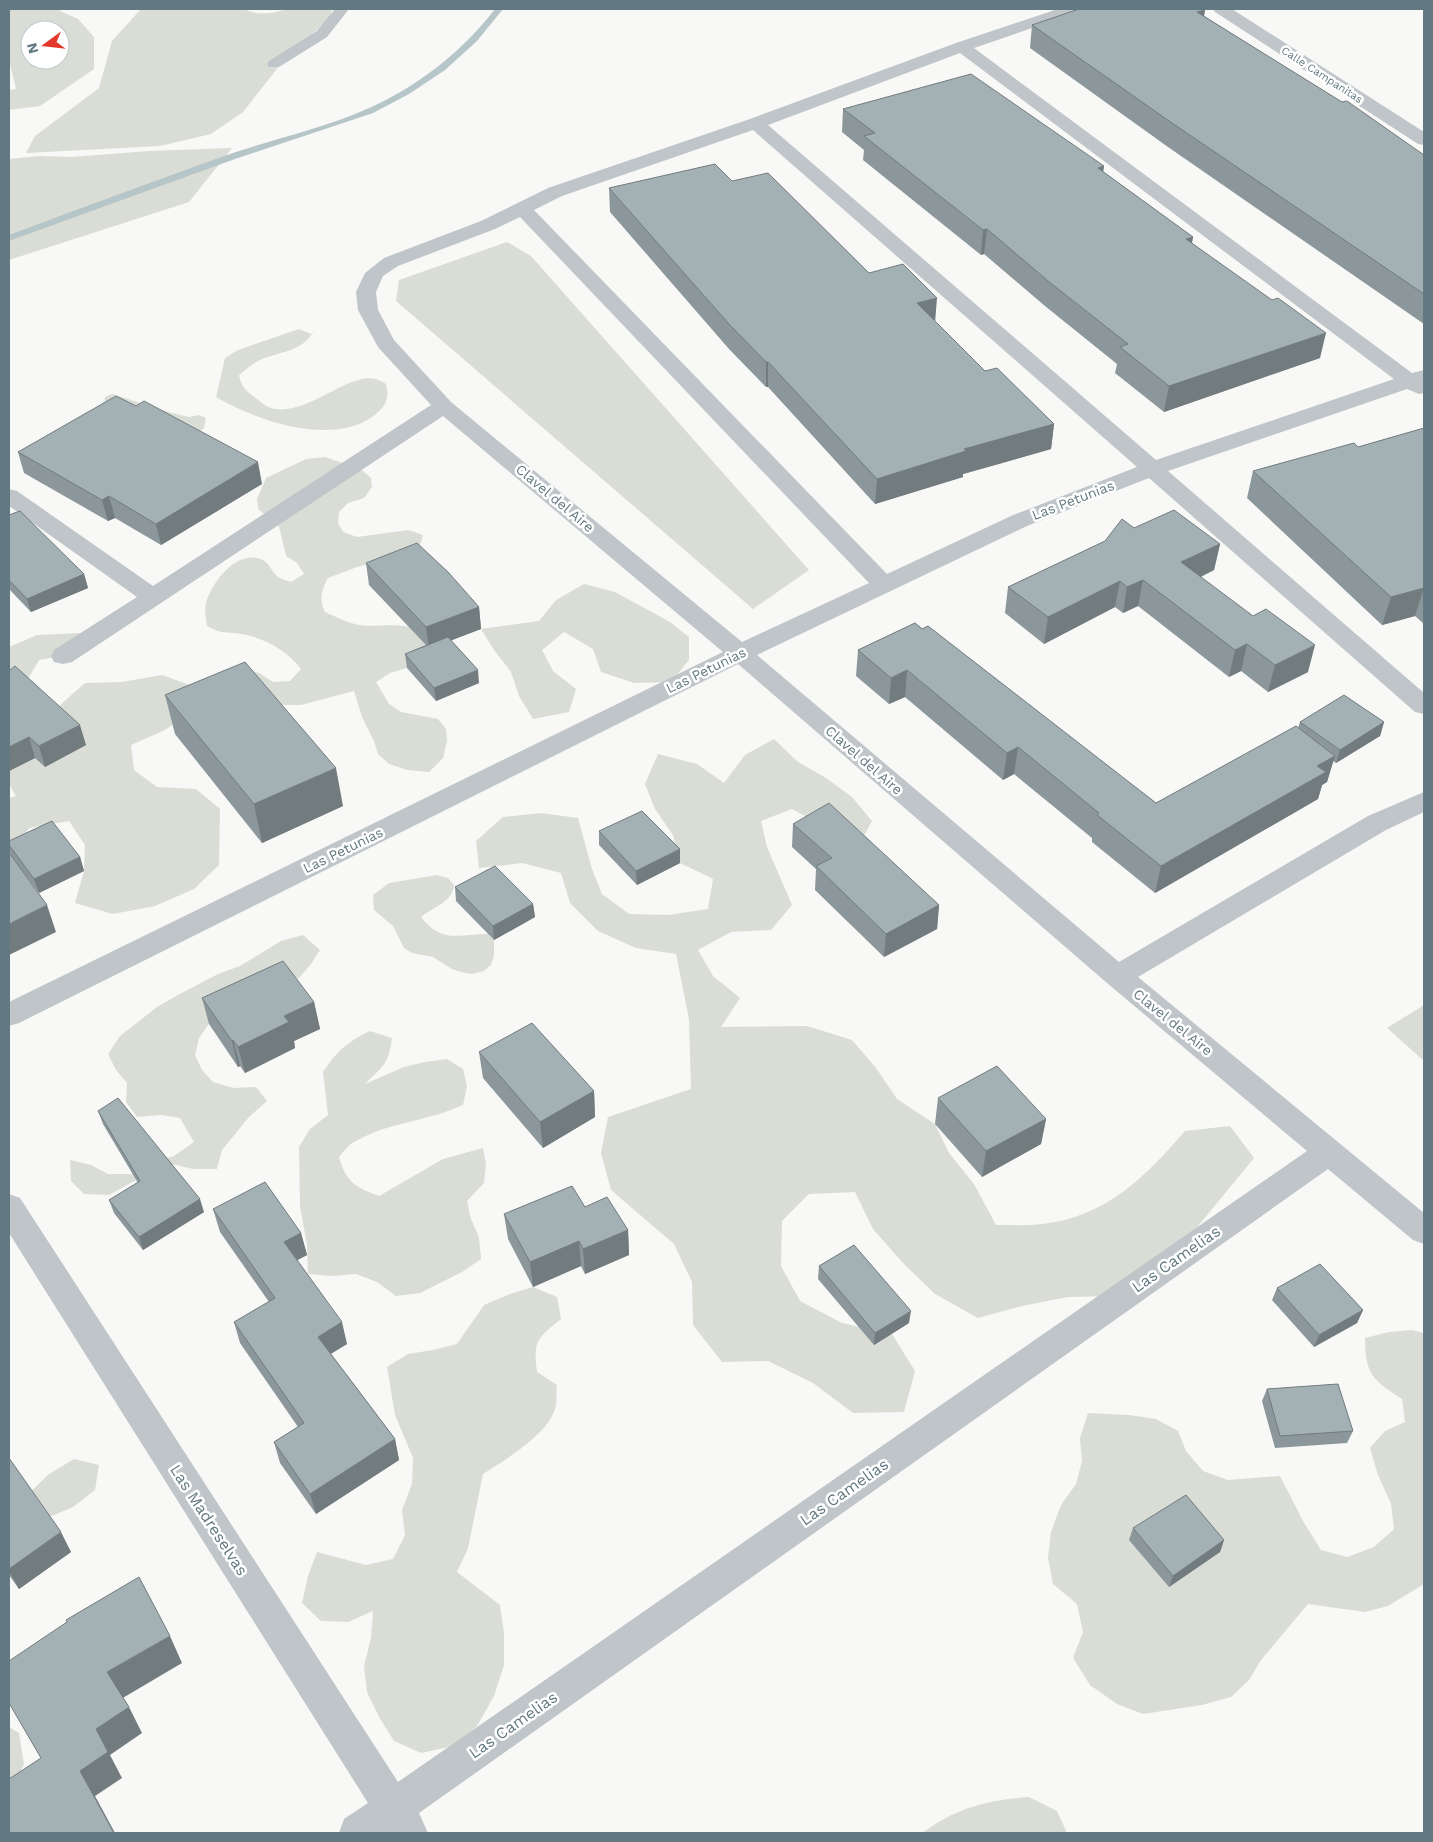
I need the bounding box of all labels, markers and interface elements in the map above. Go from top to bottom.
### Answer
north arrow [20,20,70,70]
text: N [23,41,42,55]
street label: Calle Campanitas [1279,44,1365,106]
street label: Clavel del Aire [513,461,597,535]
street label: Las Petunias [1030,477,1116,523]
street label: Las Petunias [663,644,749,696]
street label: Clavel del Aire [822,722,906,798]
street label: Las Petunias [300,824,386,876]
street label: Clavel del Aire [1130,985,1216,1059]
street label: Las Camelias [1128,1221,1224,1297]
street label: Las Camelias [796,1454,892,1530]
street label: Las Madreselvas [166,1461,252,1579]
street label: Las Camelias [465,1687,561,1763]

